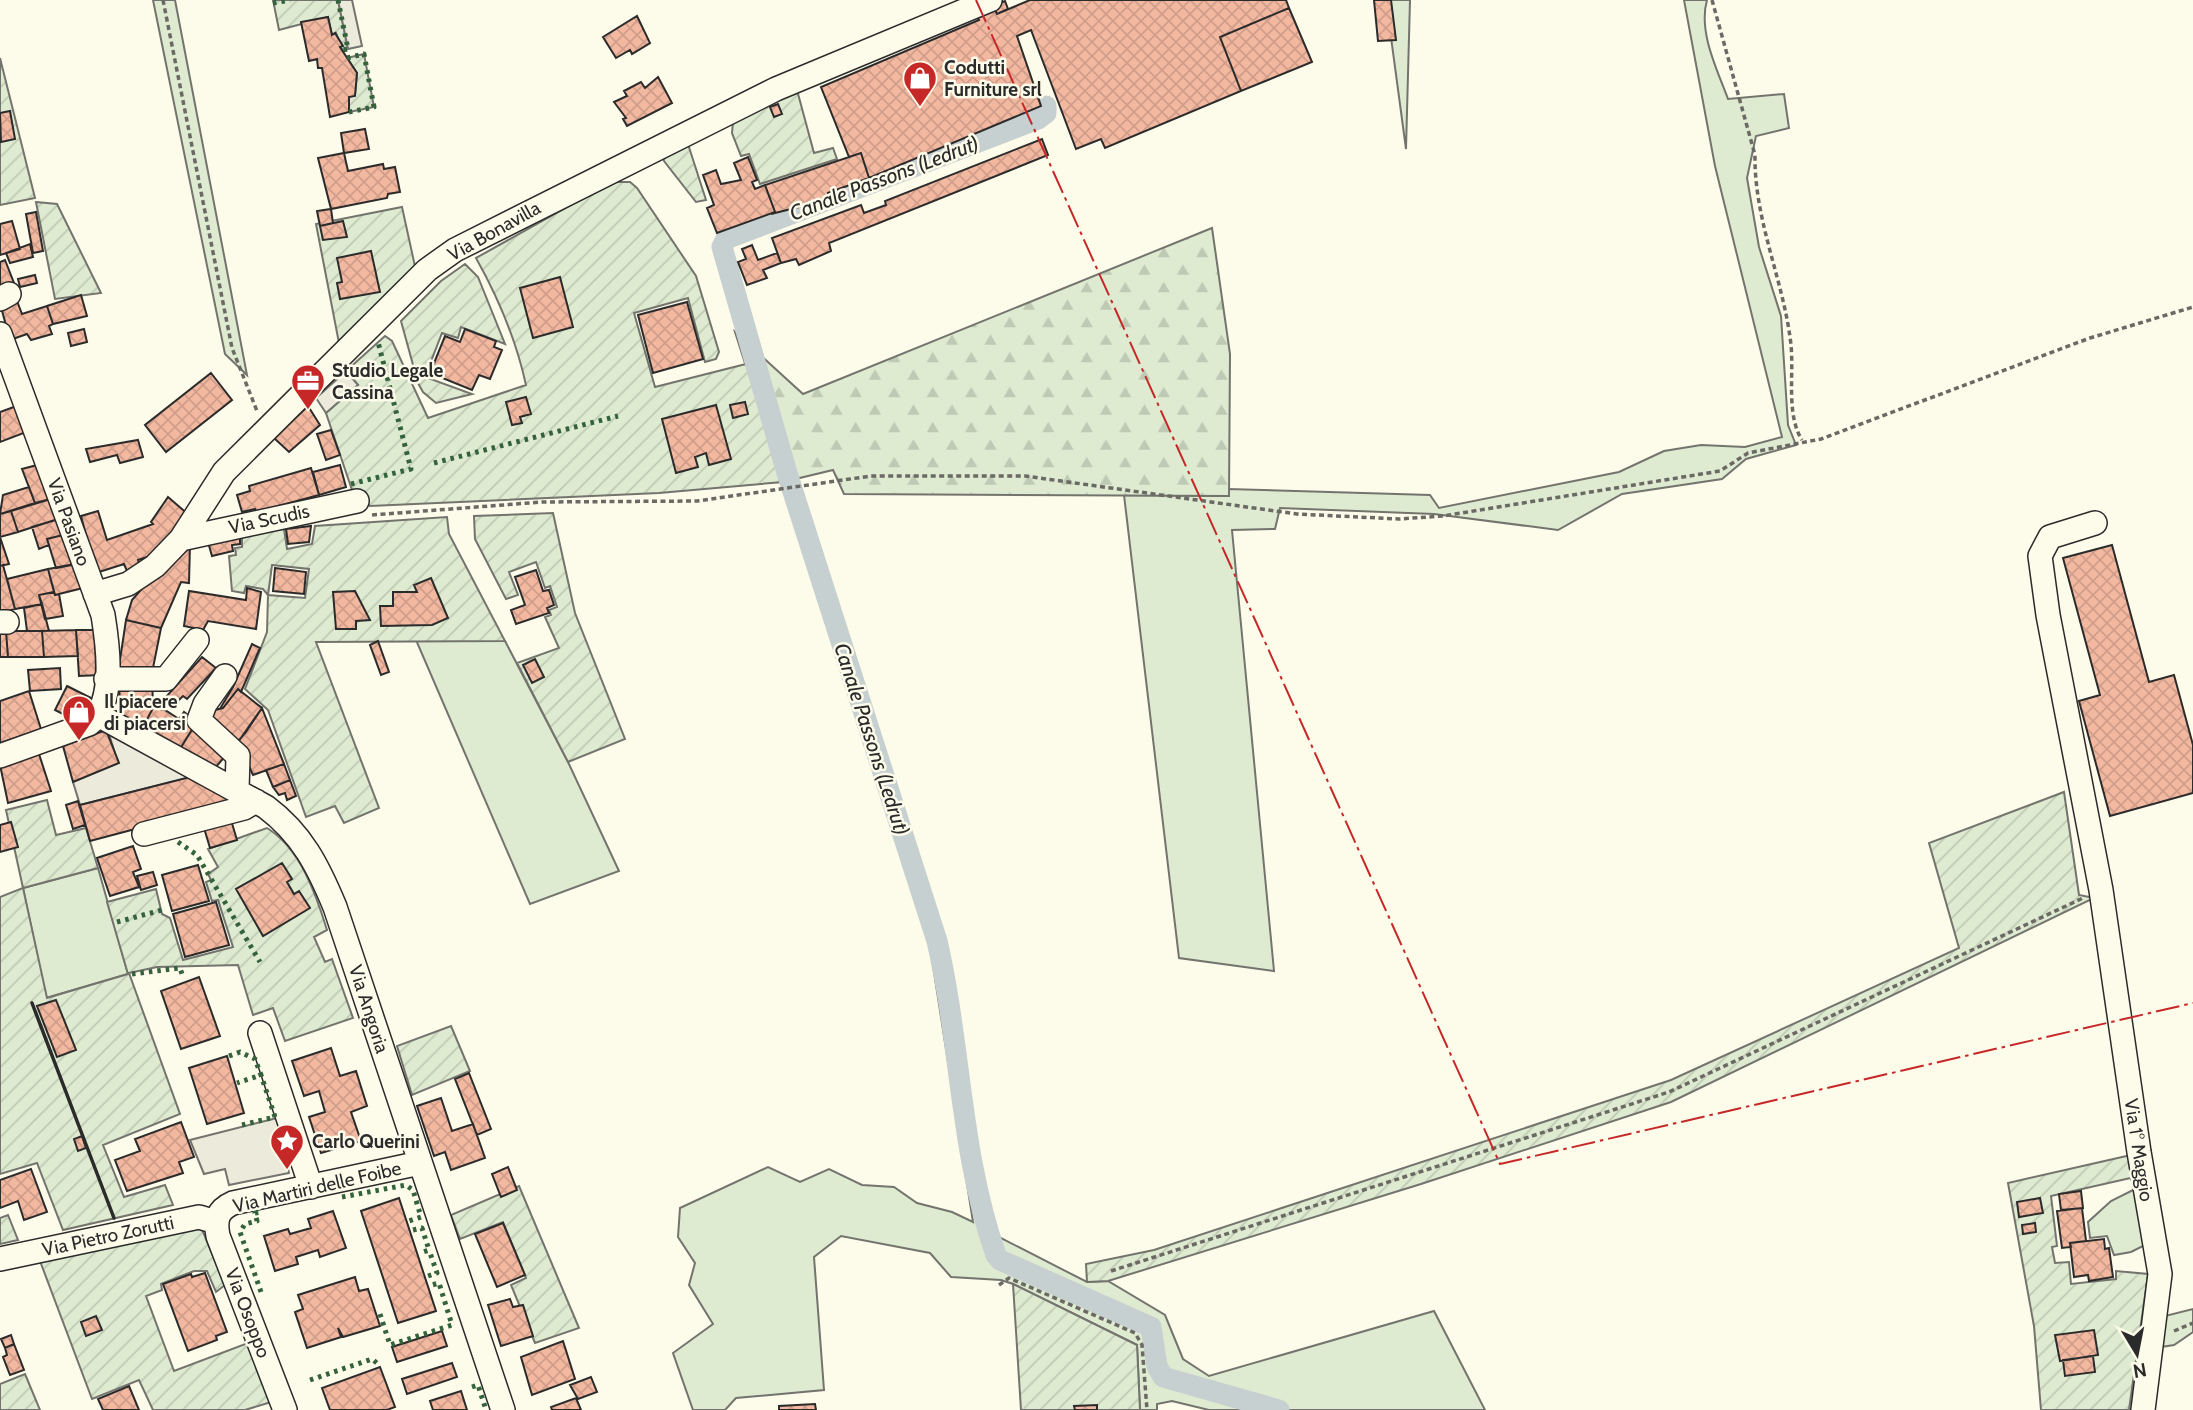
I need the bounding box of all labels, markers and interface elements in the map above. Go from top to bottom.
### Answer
place label: Codutti Furniture srl [944,56,1042,101]
shop icon: Codutti Furniture srl [901,59,939,108]
water label: Canale Passons (Ledrut) [786,130,982,226]
street label: Via Bonavilla [444,196,544,266]
place label: Studio Legale Cassina [332,359,443,404]
office icon: Studio Legale Cassina [289,362,327,411]
street label: Via Pasiano [43,475,95,569]
street label: Via Scudis [227,499,312,539]
water label: Canale Passons (Ledrut) [829,640,915,838]
place label: Il piacere di piacersi [104,690,186,735]
shop icon: Il piacere di piacersi [60,693,98,742]
street label: Via Angoria [344,962,394,1056]
street label: Via 1° Maggio [2120,1097,2158,1203]
place icon: Carlo Querini [268,1122,306,1171]
place label: Carlo Querini [312,1130,420,1153]
street label: Via Martiri delle Foibe [231,1156,404,1218]
street label: Via Pietro Zorutti [40,1211,176,1261]
street label: Via Osoppo [220,1265,276,1361]
north arrow [2102,1319,2172,1389]
text: N [2131,1358,2148,1383]

